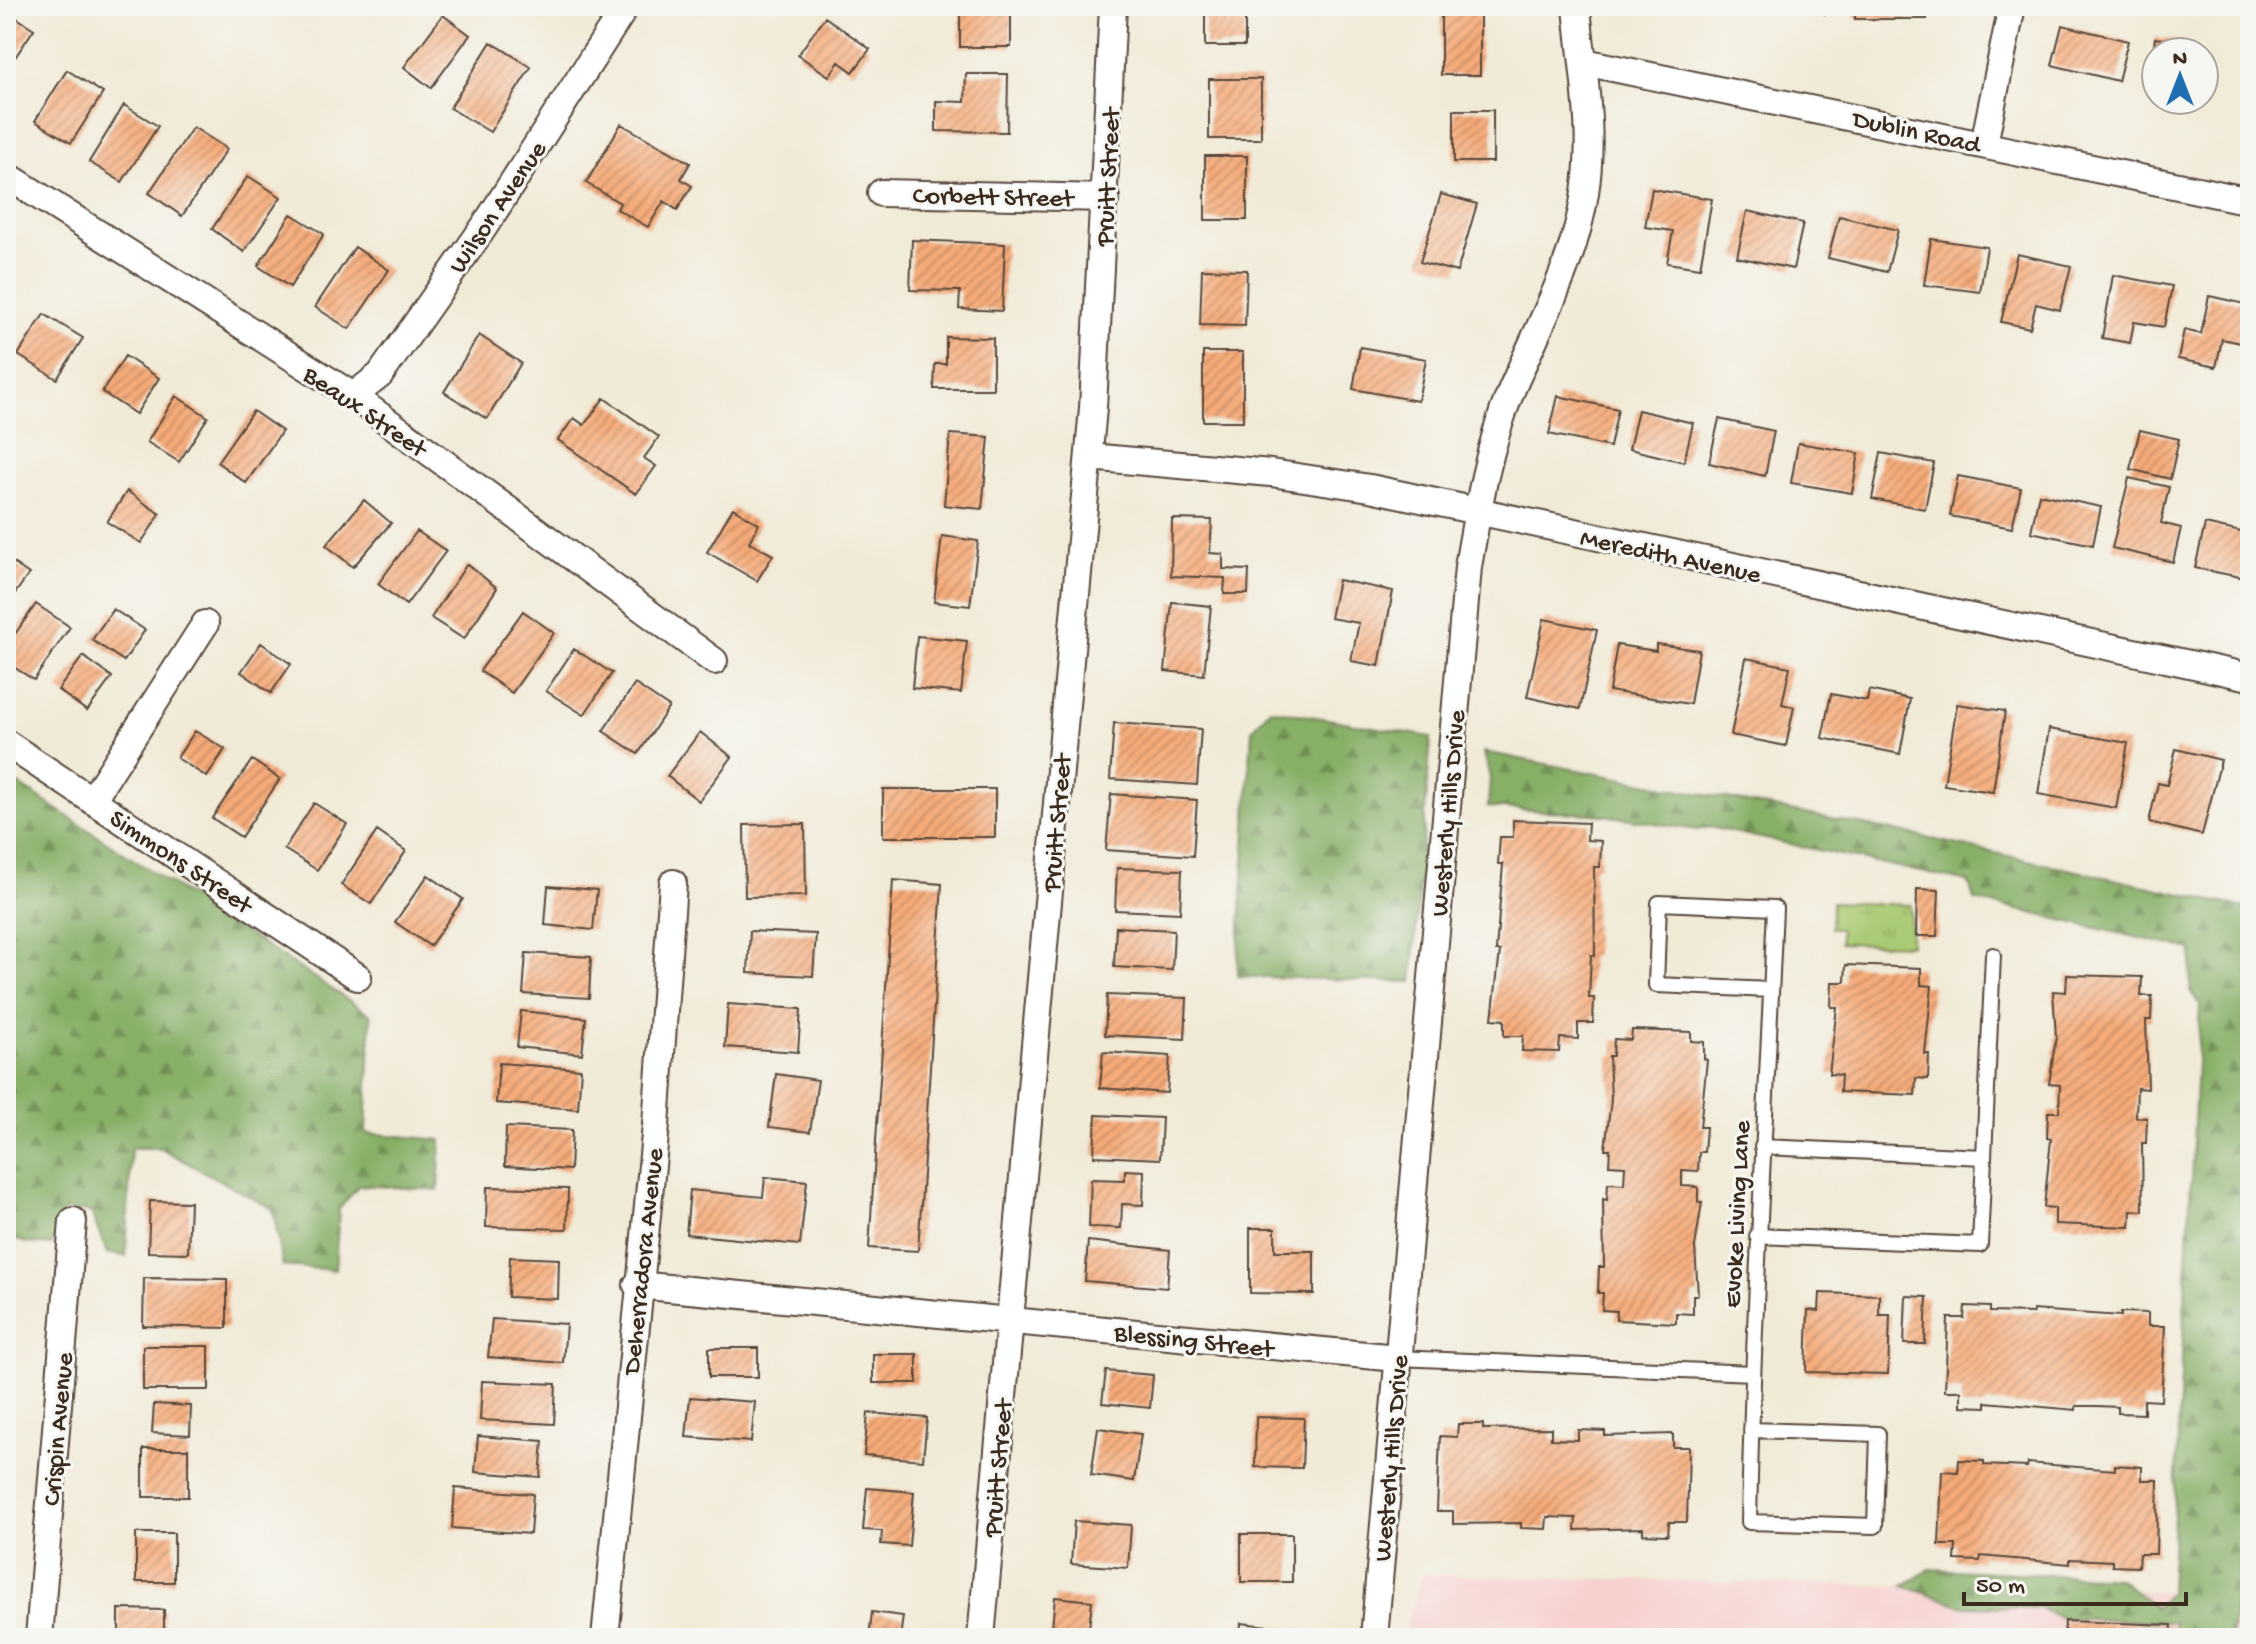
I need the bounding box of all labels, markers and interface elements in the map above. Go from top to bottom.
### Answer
north arrow [2140,36,2220,116]
text: N [2173,47,2187,73]
street label: Pruitt Street [1091,105,1130,248]
street label: Dublin Road [1848,105,1984,163]
street label: Wilson Avenue [444,136,556,281]
street label: Corbett Street [912,183,1076,216]
street label: Beaux Street [295,360,433,468]
street label: Meredith Avenue [1577,524,1764,593]
street label: Westerly Hills Drive [1426,708,1475,918]
street label: Pruitt Street [1038,751,1081,895]
street label: Simmons Street [102,805,259,924]
street label: Evoke Living Lane [1719,1119,1760,1309]
street label: Deherradora Avenue [618,1146,673,1378]
street label: Blessing Street [1111,1320,1277,1367]
street label: Crispin Avenue [38,1351,83,1507]
street label: Westerly Hills Drive [1369,1353,1418,1563]
street label: Pruitt Street [979,1396,1022,1540]
scale bar [1964,1556,2186,1606]
text: 50 m [1976,1573,2025,1602]

